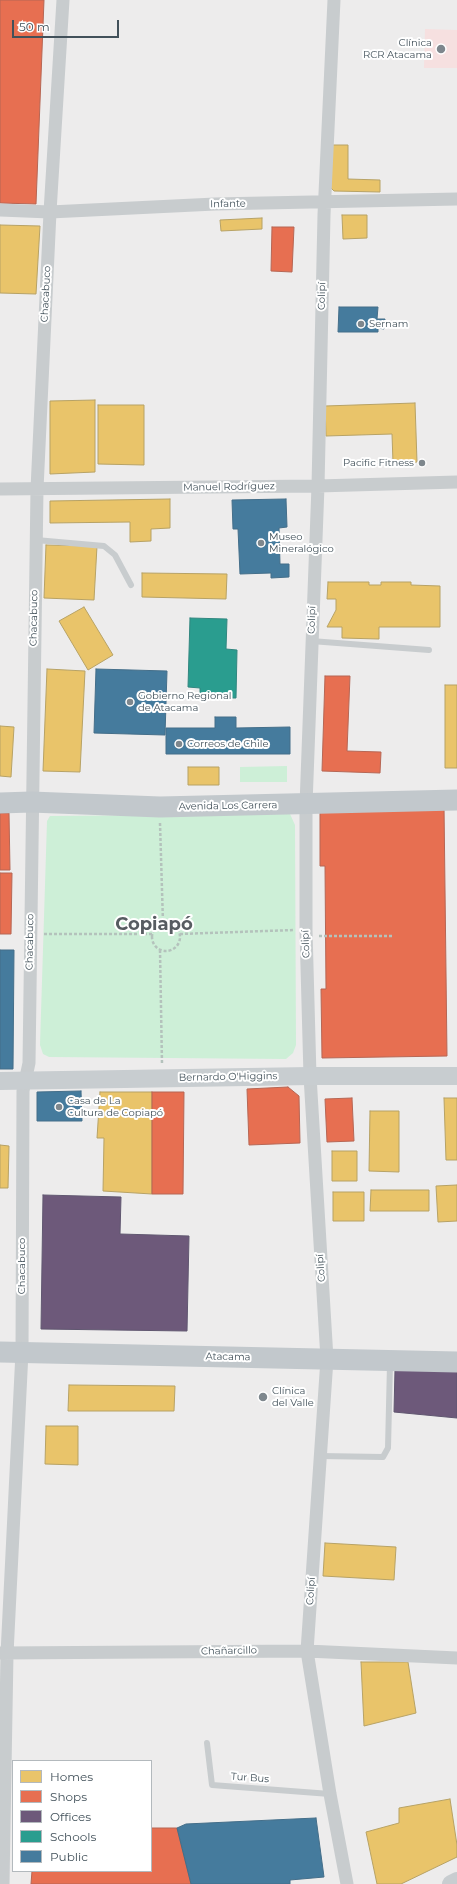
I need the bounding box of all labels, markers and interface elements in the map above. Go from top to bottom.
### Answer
scale bar [14,12,121,38]
text: 50 m [19,19,50,34]
place label: Clínica RCR Atacama [363,37,432,60]
marker: Clínica RCR Atacama [435,43,447,55]
street label: Infante [210,198,246,210]
street label: Chacabuco [39,265,53,323]
street label: Colipí [316,282,328,310]
place label: Sernam [369,318,408,330]
marker: Sernam [356,319,366,329]
place label: Pacific Fitness [343,457,414,469]
marker: Pacific Fitness [417,458,427,468]
street label: Manuel Rodríguez [183,480,275,494]
place label: Museo Mineralógico [269,531,334,554]
marker: Museo Mineralógico [256,538,266,548]
street label: Chacabuco [28,590,40,646]
street label: Colipí [306,606,318,634]
place label: Gobierno Regional de Atacama [138,690,232,714]
marker: Gobierno Regional de Atacama [125,697,135,707]
place label: Correos de Chile [187,738,268,750]
marker: Correos de Chile [174,739,184,749]
street label: Avenida Los Carrera [178,799,278,813]
street label: Chacabuco [24,914,36,970]
district label: Copiapó [115,914,193,936]
street label: Colipí [300,930,312,958]
street label: Bernardo O'Higgins [178,1070,278,1084]
place label: Casa de La Cultura de Copiapó [67,1095,163,1118]
marker: Casa de La Cultura de Copiapó [54,1102,64,1112]
street label: Chacabuco [16,1238,28,1294]
street label: Colipí [314,1254,328,1282]
street label: Atacama [205,1351,251,1363]
place label: Clínica del Valle [272,1385,314,1408]
marker: Clínica del Valle [257,1391,269,1403]
street label: Colipí [304,1577,318,1605]
street label: Chañarcillo [201,1645,257,1657]
legend [12,1760,152,1872]
text: Homes [50,1769,93,1784]
street label: Tur Bus [231,1771,269,1785]
text: Shops [50,1789,87,1804]
text: Offices [50,1809,91,1824]
text: Schools [50,1829,96,1844]
text: Public [50,1849,88,1864]

